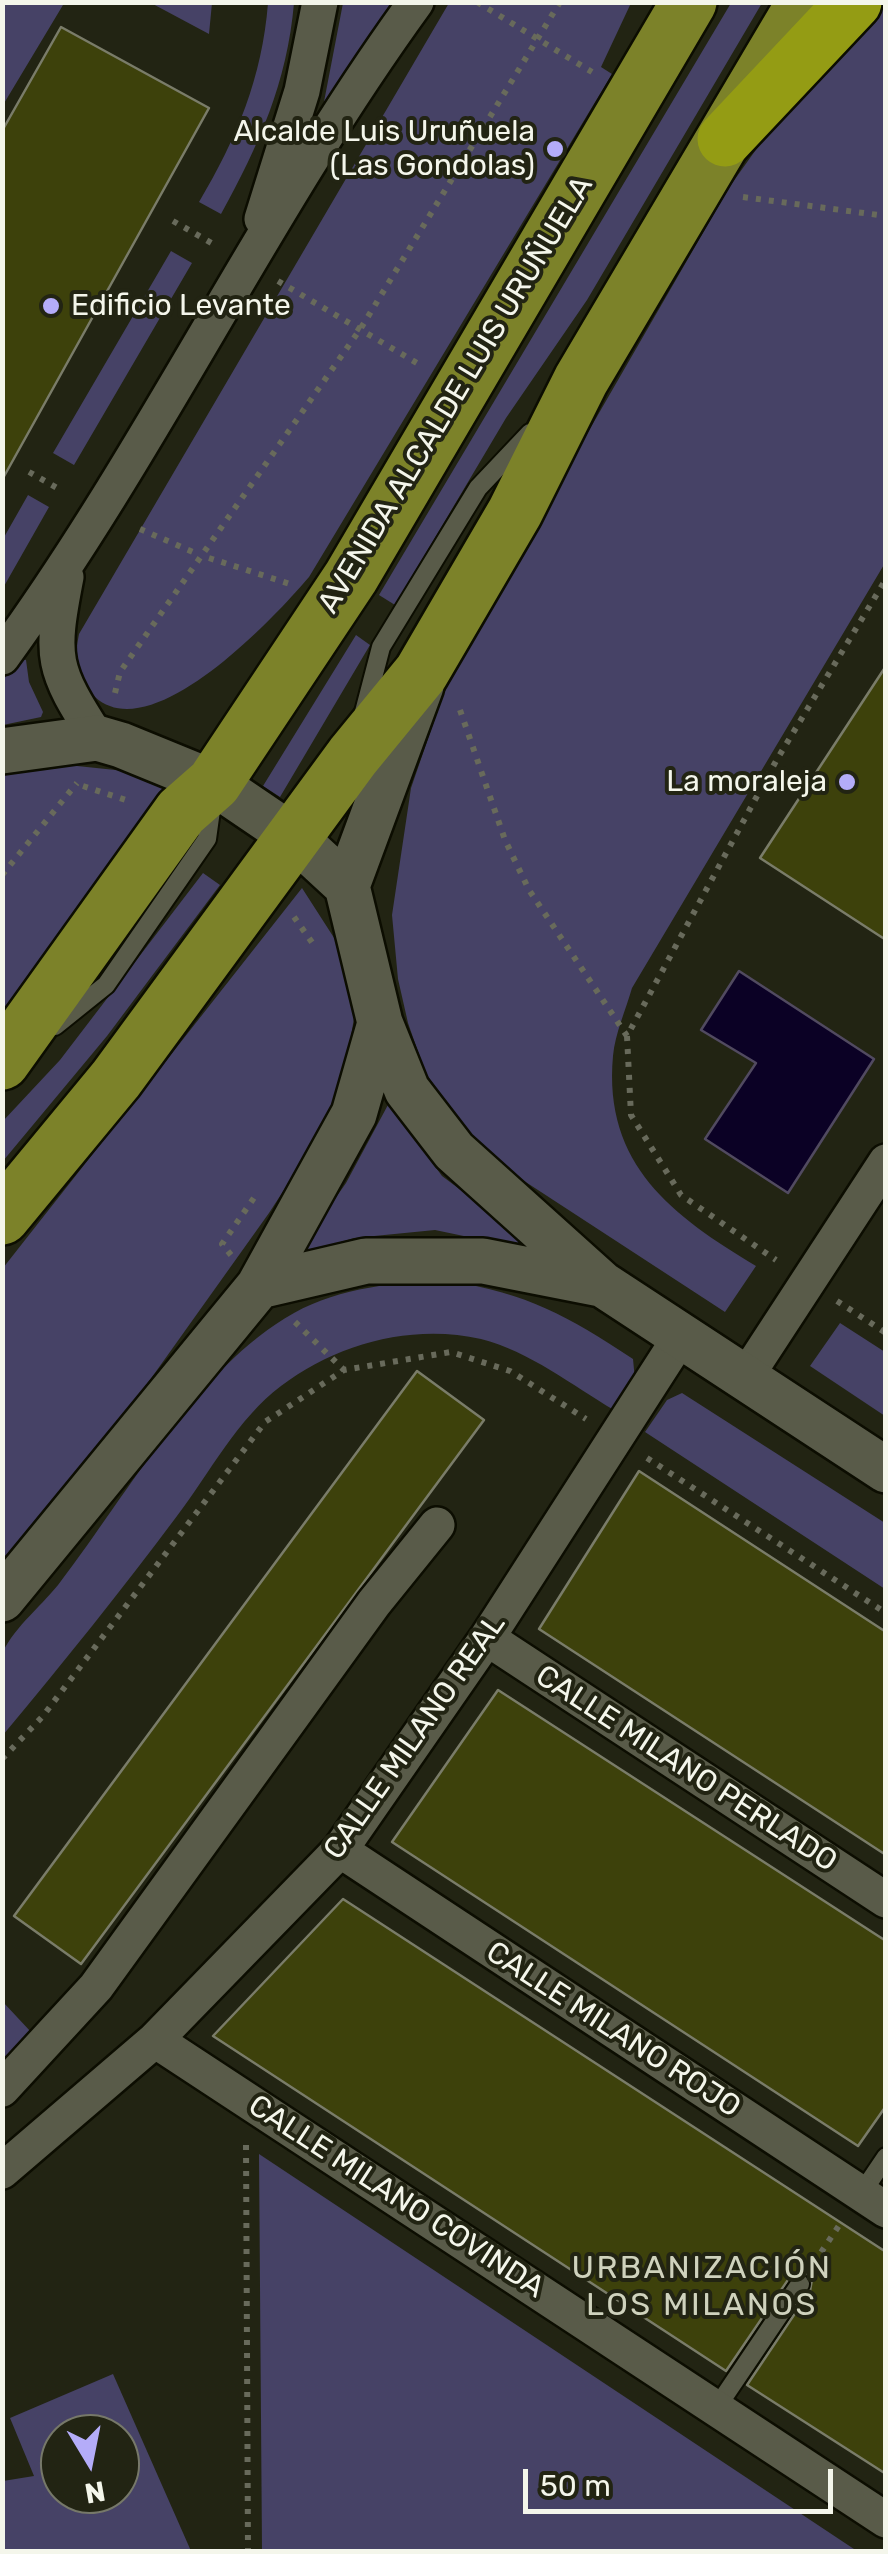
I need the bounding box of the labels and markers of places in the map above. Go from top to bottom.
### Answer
place label: Alcalde Luis Uruñuela (Las Gondolas) [233,114,535,184]
marker: Alcalde Luis Uruñuela (Las Gondolas) [544,138,566,160]
place label: Edificio Levante [71,288,291,324]
marker: Edificio Levante [40,295,62,317]
place label: La moraleja [666,764,827,800]
marker: La moraleja [836,771,858,793]

